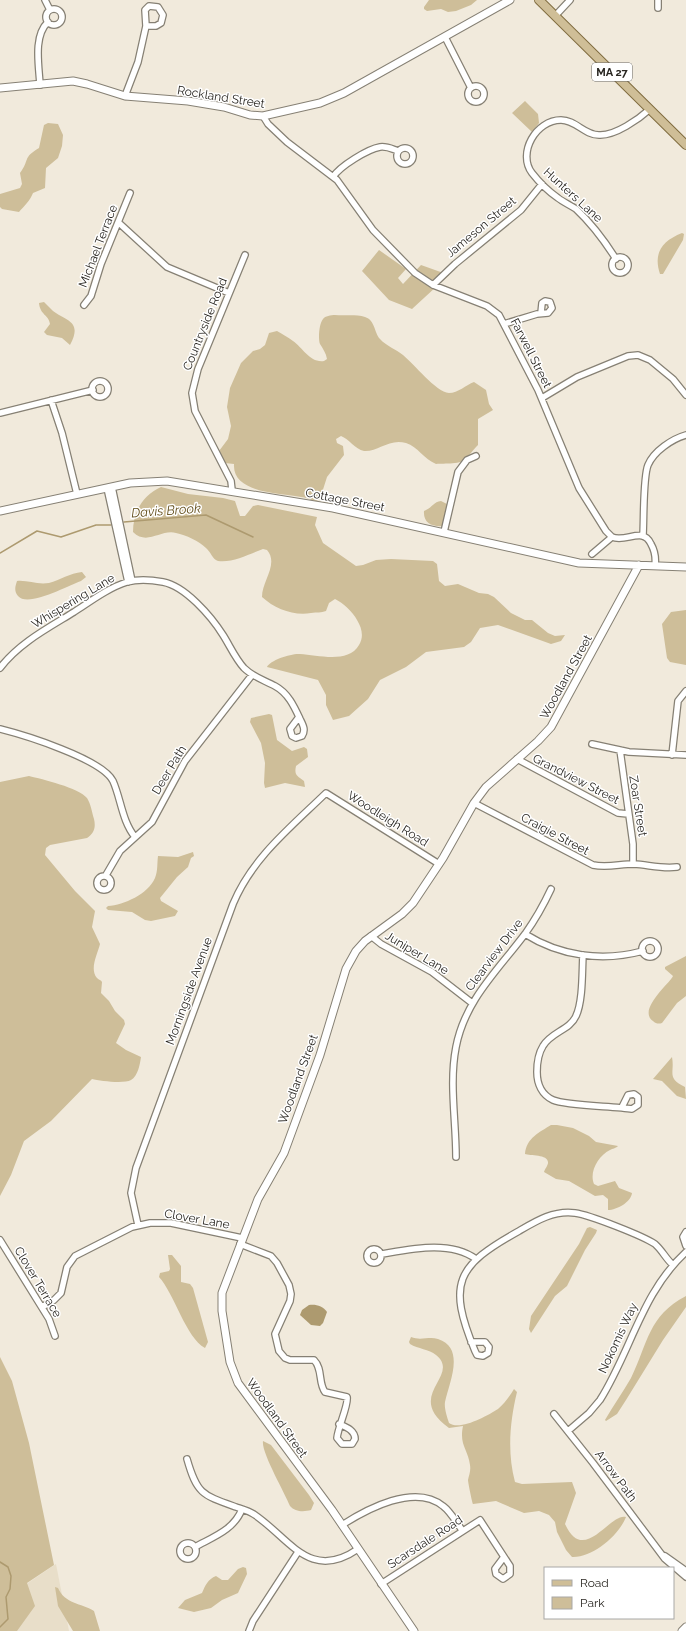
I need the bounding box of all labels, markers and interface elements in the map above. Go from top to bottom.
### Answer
road number: MA 27 [592,63,632,81]
street label: Rockland Street [176,83,266,111]
street label: Hunters Lane [541,165,605,225]
street label: Jameson Street [443,194,519,260]
street label: Michael Terrace [76,203,120,289]
street label: Countryside Road [180,276,230,372]
street label: Farwell Street [507,316,555,390]
street label: Cottage Street [304,485,386,515]
water label: Davis Brook [131,501,201,520]
street label: Whispering Lane [29,571,117,631]
street label: Woodland Street [537,632,595,722]
street label: Deer Path [149,743,189,797]
street label: Grandview Street [530,751,622,807]
street label: Zoar Street [626,775,650,837]
street label: Woodleigh Road [345,789,431,849]
street label: Craigie Street [519,810,591,858]
street label: Clearview Drive [462,916,526,994]
street label: Juniper Lane [383,929,451,977]
street label: Morningside Avenue [163,935,215,1047]
street label: Woodland Street [275,1032,321,1126]
street label: Clover Lane [163,1206,231,1232]
street label: Clover Terrace [11,1244,65,1320]
street label: Nokomis Way [596,1300,641,1376]
street label: Woodland Street [244,1376,310,1460]
street label: Arrow Path [592,1448,640,1504]
street label: Scarsdale Road [385,1513,465,1571]
legend [544,1567,674,1619]
text: Road [580,1576,609,1590]
text: Park [580,1596,605,1610]

